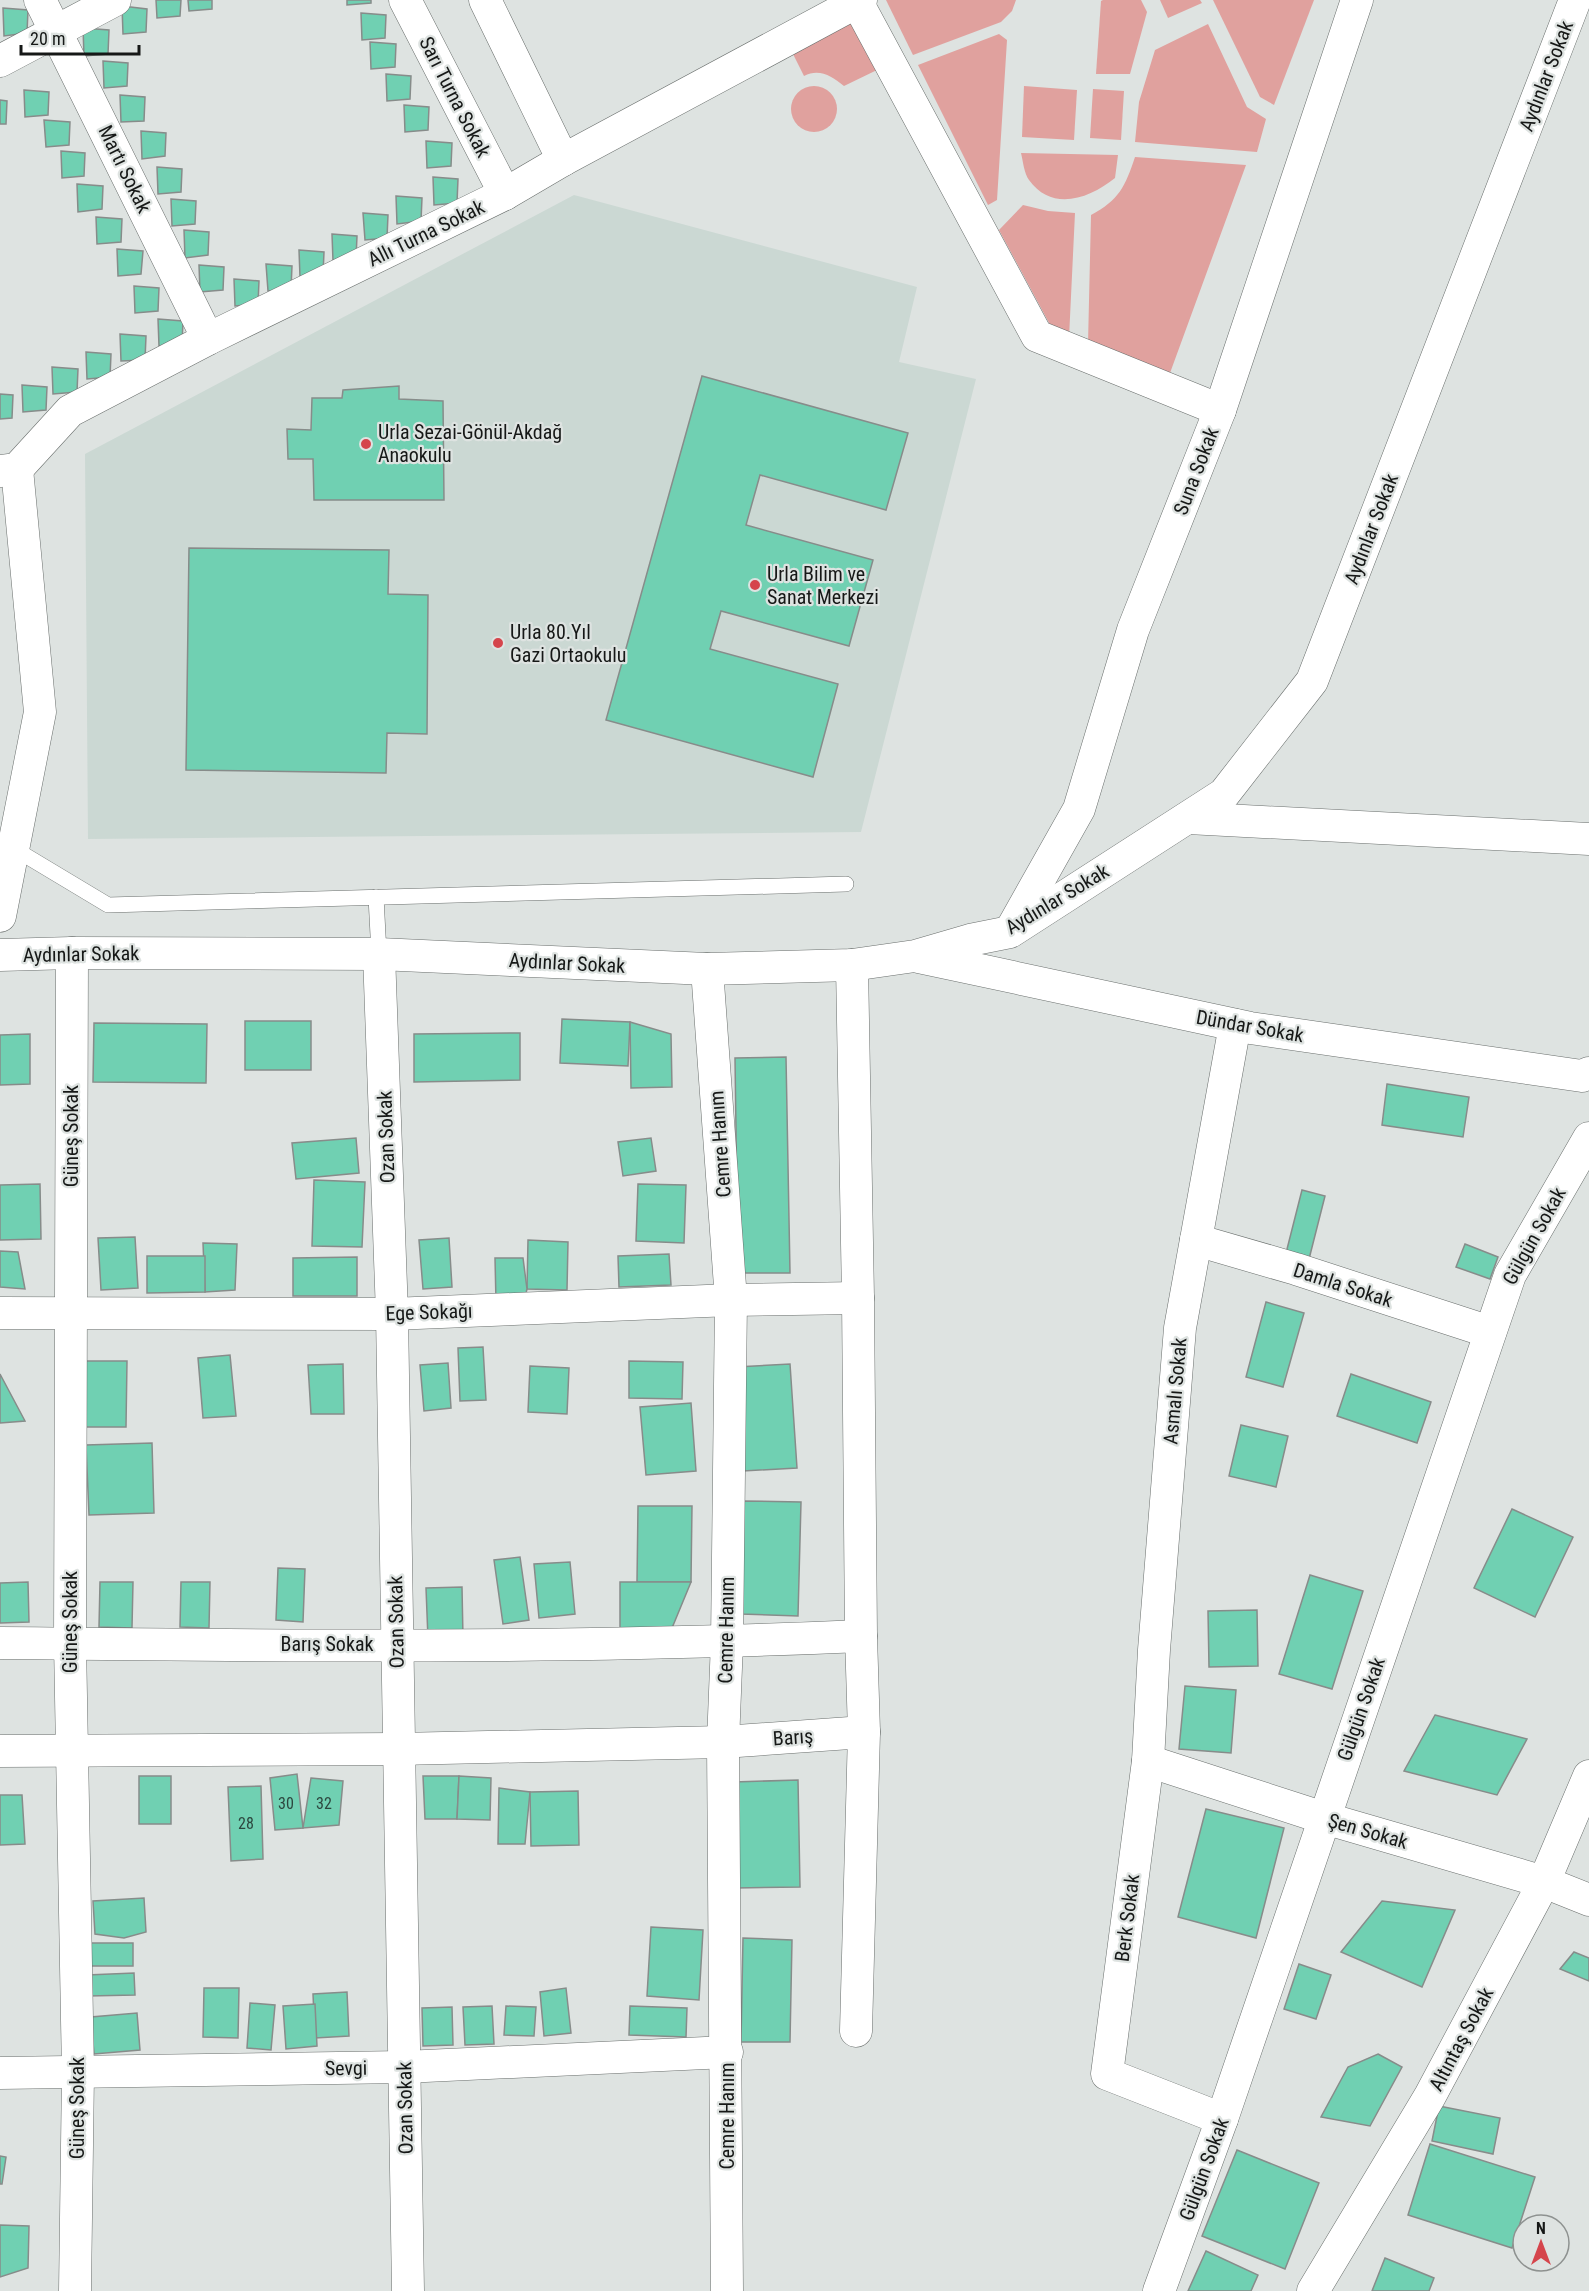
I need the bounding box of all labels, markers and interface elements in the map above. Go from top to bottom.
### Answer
street label: Aydınlar Sokak [1514,17,1578,135]
scale bar [21,18,140,56]
text: 20 m [30,28,65,49]
street label: Sarı Turna Sokak [414,33,496,161]
street label: Martı Sokak [93,121,157,217]
street label: Allı Turna Sokak [364,194,488,272]
place label: Urla Sezai-Gönül-Akdağ Anaokulu [378,420,562,467]
street label: Suna Sokak [1168,424,1224,518]
marker: Urla Sezai-Gönül-Akdağ Anaokulu [359,437,373,451]
street label: Aydınlar Sokak [1339,470,1403,588]
place label: Urla Bilim ve Sanat Merkezi [767,562,879,609]
marker: Urla Bilim ve Sanat Merkezi [748,578,762,592]
place label: Urla 80.Yıl Gazi Ortaokulu [510,620,626,667]
marker: Urla 80.Yıl Gazi Ortaokulu [491,636,505,650]
street label: Aydınlar Sokak [1001,859,1113,939]
street label: Aydınlar Sokak [23,941,139,967]
street label: Aydınlar Sokak [508,948,626,978]
street label: Dündar Sokak [1194,1005,1306,1047]
street label: Güneş Sokak [59,1085,83,1187]
street label: Ozan Sokak [372,1090,400,1184]
street label: Cemre Hanım [704,1090,736,1198]
street label: Gülgün Sokak [1497,1183,1571,1289]
street label: Damla Sokak [1290,1258,1396,1312]
street label: Ege Sokağı [385,1298,473,1326]
street label: Asmalı Sokak [1158,1337,1192,1445]
street label: Güneş Sokak [58,1571,82,1673]
street label: Ozan Sokak [383,1575,409,1669]
street label: Cemre Hanım [713,1576,739,1684]
street label: Barış Sokak [280,1632,374,1656]
street label: Gülgün Sokak [1332,1654,1390,1764]
street label: Barış [772,1724,814,1750]
house number: 30 [278,1794,294,1813]
house number: 32 [316,1794,332,1813]
street label: Şen Sokak [1325,1808,1411,1854]
house number: 28 [238,1814,254,1833]
street label: Berk Sokak [1110,1873,1144,1963]
street label: Altıntaş Sokak [1424,1983,1498,2095]
street label: Sevgi [325,2056,367,2080]
street label: Güneş Sokak [65,2057,89,2159]
street label: Ozan Sokak [392,2061,418,2155]
street label: Cemre Hanım [715,2062,739,2170]
street label: Gülgün Sokak [1174,2114,1234,2224]
north arrow [1511,2213,1571,2273]
text: N [1536,2219,1546,2238]

